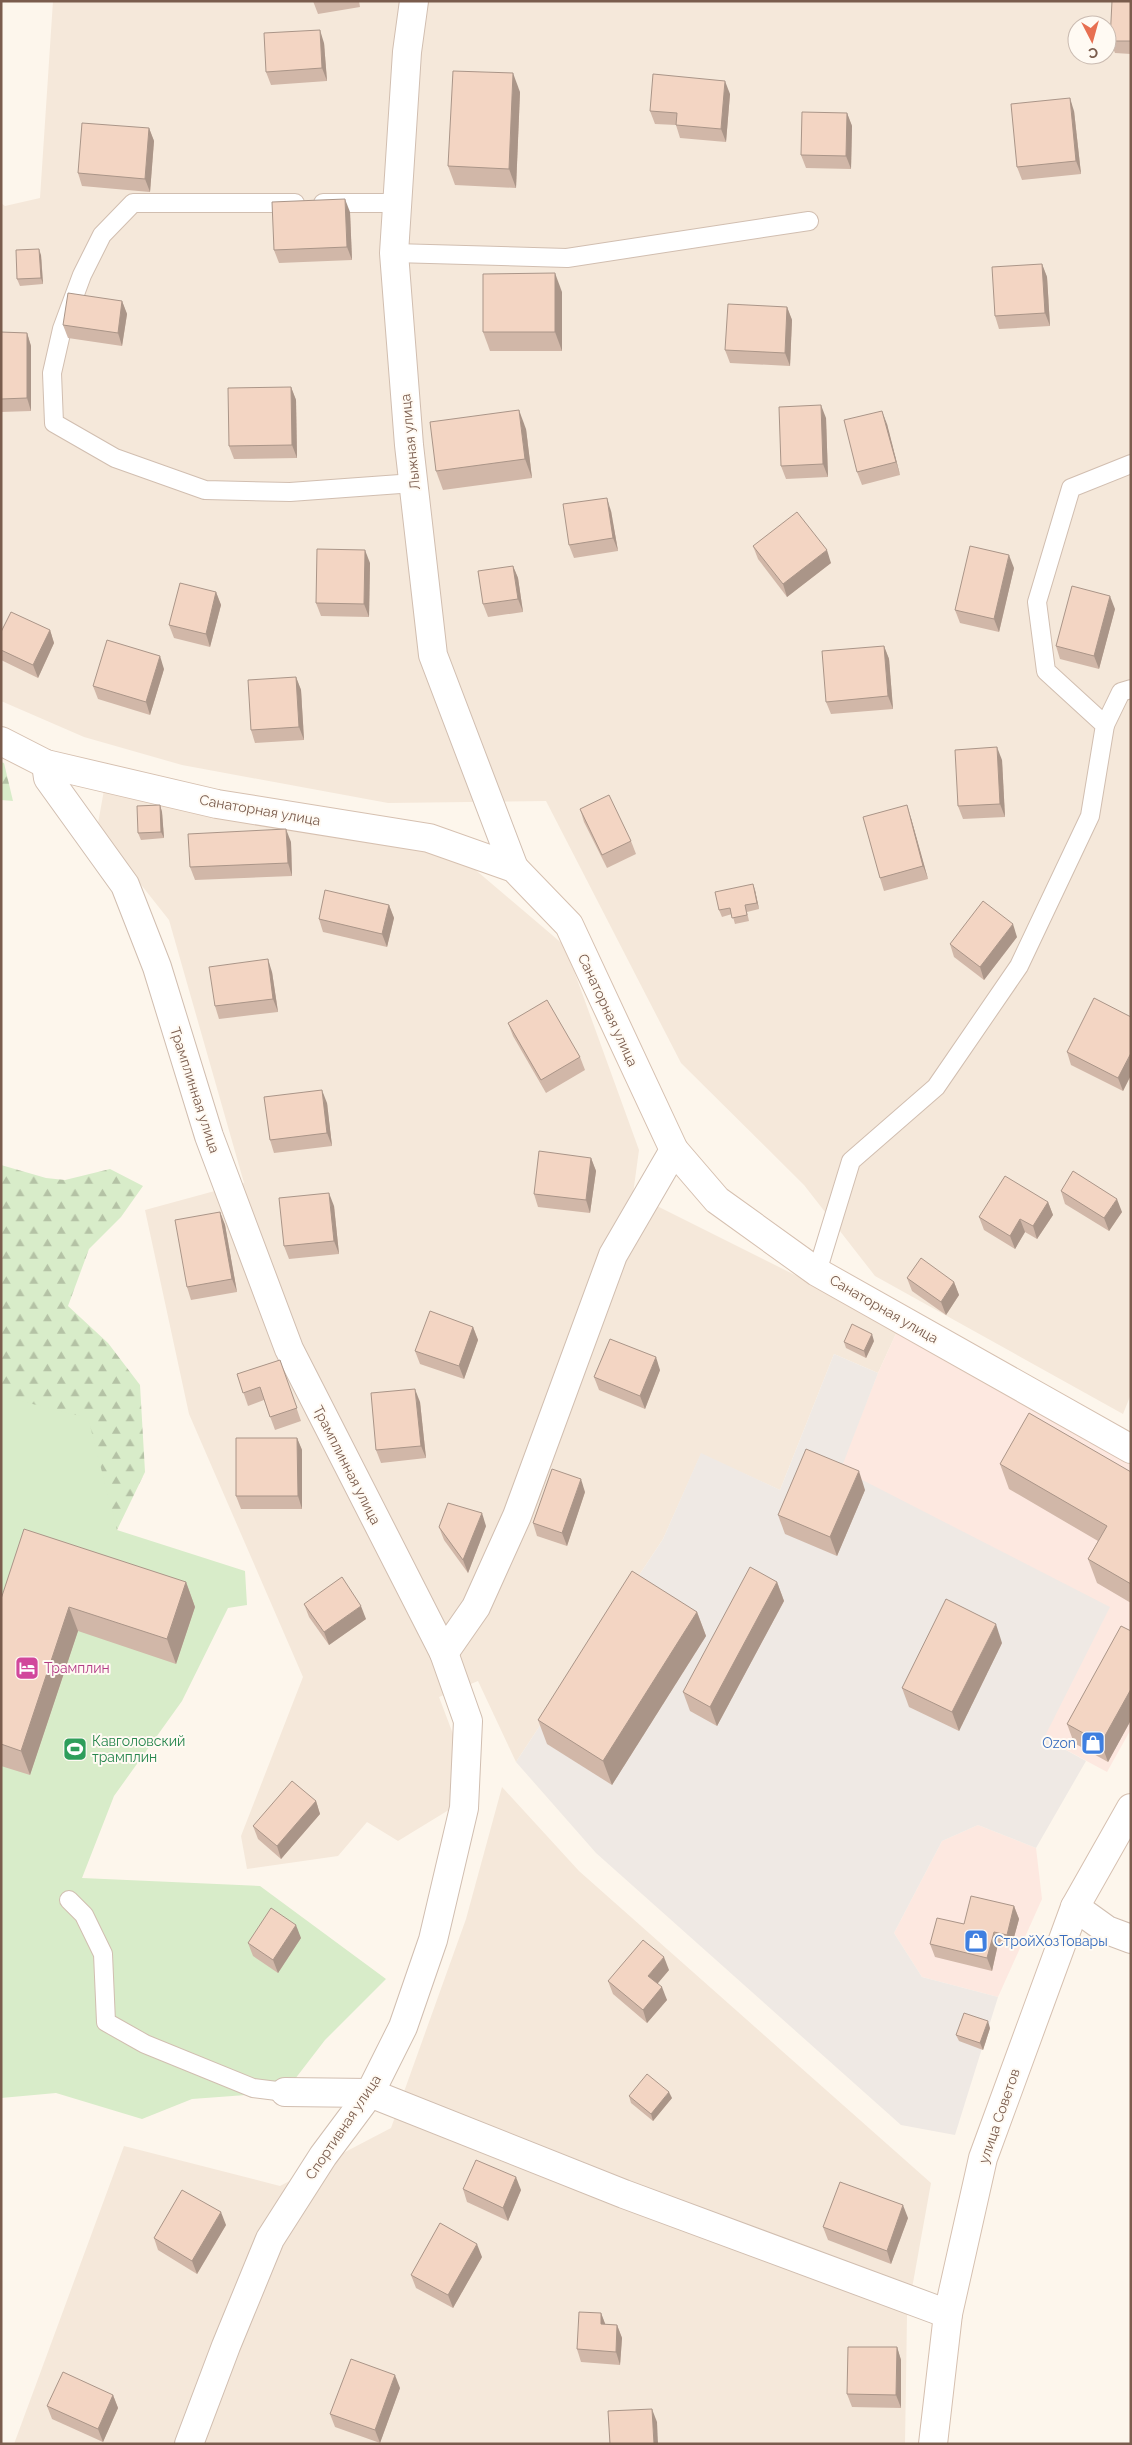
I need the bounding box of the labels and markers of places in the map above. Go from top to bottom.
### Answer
hotel icon: Трамплин [14,1655,40,1681]
place label: Трамплин [44,1660,110,1676]
shop icon: Ozon [1080,1730,1106,1756]
place label: Кавголовский трамплин [92,1733,185,1765]
place label: Ozon [1042,1735,1076,1751]
sports icon: Кавголовский трамплин [62,1736,88,1762]
shop icon: СтройХозТовары [963,1928,989,1954]
place label: СтройХозТовары [994,1933,1108,1949]

